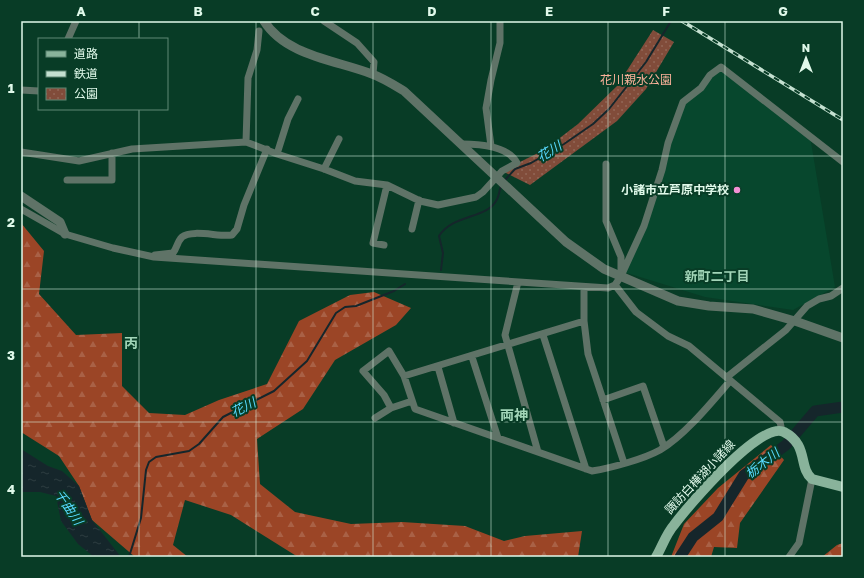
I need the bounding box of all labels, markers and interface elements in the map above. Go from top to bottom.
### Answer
text: A [76,3,86,19]
text: B [193,3,203,19]
text: C [310,3,320,19]
text: D [427,3,437,19]
text: E [545,3,553,19]
text: F [662,3,670,19]
text: G [778,3,788,19]
legend [38,38,168,110]
north arrow [786,38,826,78]
text: N [802,41,810,54]
text: 道路 [74,46,98,61]
text: 鉄道 [74,66,98,81]
park label: 花川親水公園 [600,72,672,87]
text: 1 [8,80,15,96]
text: 公園 [74,86,98,101]
water label: 花川 [534,136,566,165]
place label: 小諸市立芦原中学校 [621,182,729,197]
marker: 小諸市立芦原中学校 [732,185,742,195]
text: 2 [7,214,15,230]
district label: 新町二丁目 [684,268,750,284]
district label: 丙 [124,334,138,351]
text: 3 [7,347,15,363]
water label: 花川 [228,393,260,420]
district label: 両神 [500,406,528,423]
street label: 諏訪白樺湖小諸線 [661,436,738,517]
water label: 栃木川 [742,443,784,481]
text: 4 [7,481,15,497]
water label: 千曲川 [51,486,88,529]

